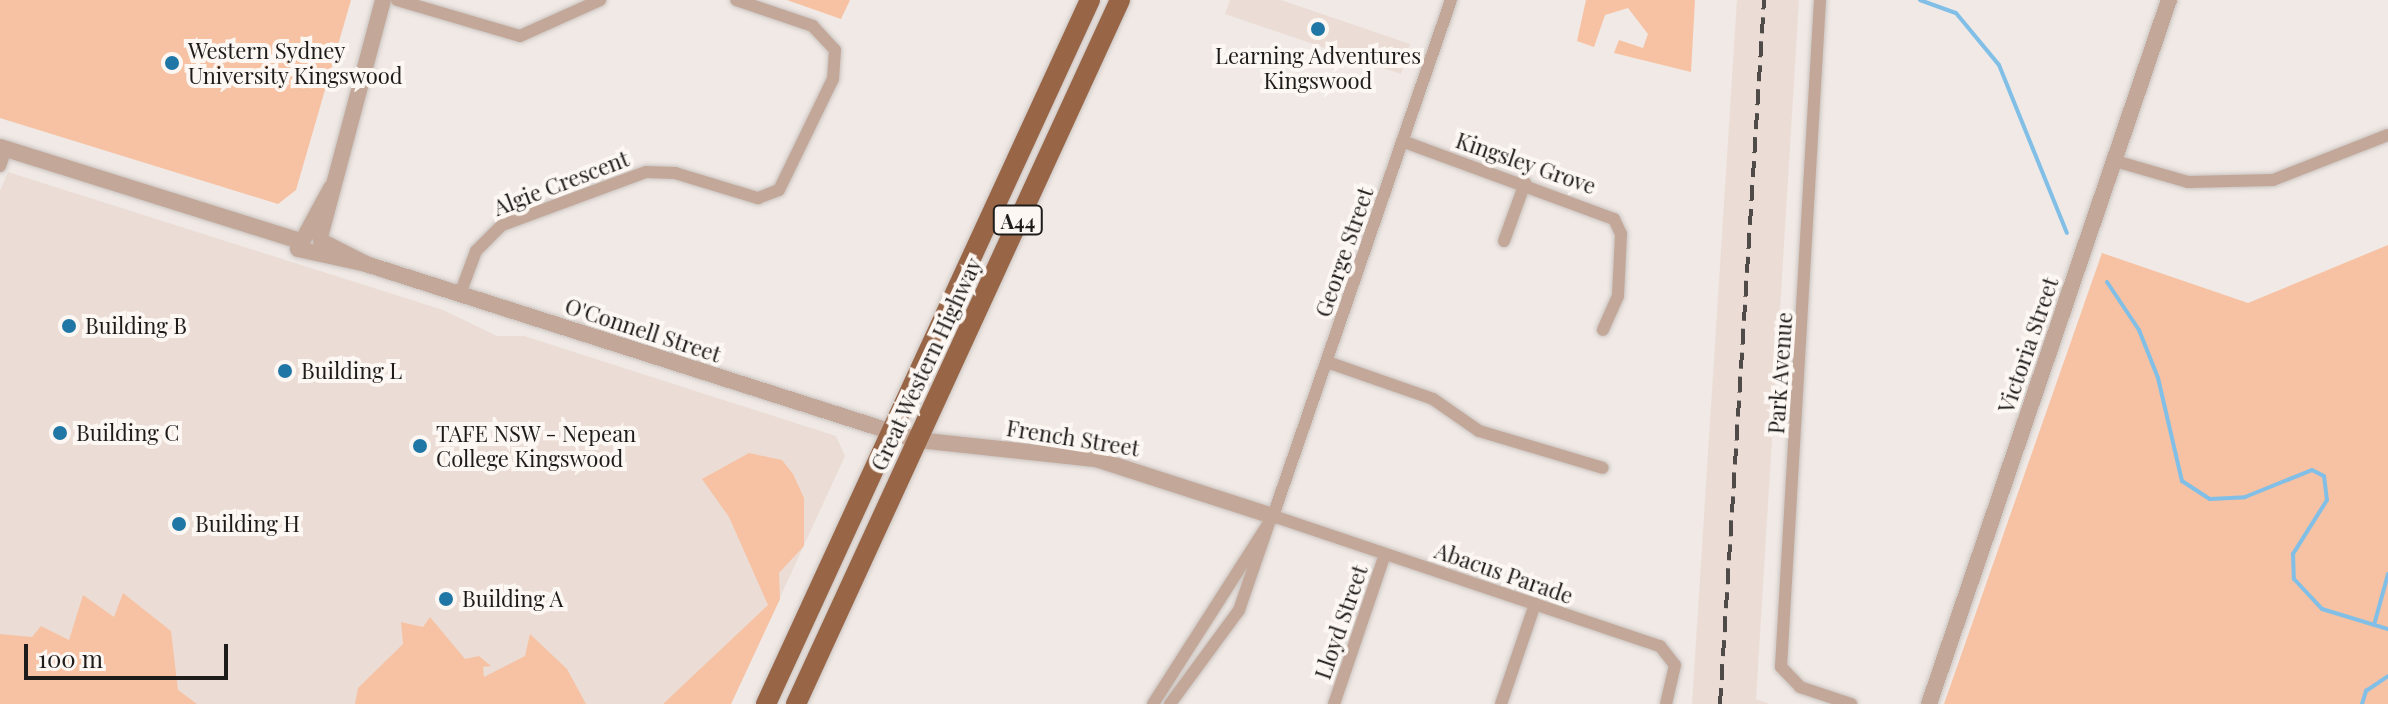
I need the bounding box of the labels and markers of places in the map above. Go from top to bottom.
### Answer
marker: Learning Adventures Kingswood [1309,20,1327,38]
place label: Western Sydney University Kingswood [188,37,403,88]
place label: Learning Adventures Kingswood [1215,42,1421,94]
marker: Western Sydney University Kingswood [163,54,181,72]
place label: Building B [85,313,187,339]
marker: Building B [60,317,78,335]
place label: Building L [301,358,402,384]
marker: Building L [276,362,294,380]
place label: Building C [76,420,179,446]
place label: TAFE NSW - Nepean College Kingswood [436,420,637,472]
marker: Building C [51,424,69,442]
marker: TAFE NSW - Nepean College Kingswood [411,437,429,455]
place label: Building H [195,511,300,537]
marker: Building H [170,515,188,533]
place label: Building A [462,586,564,612]
marker: Building A [437,590,455,608]

